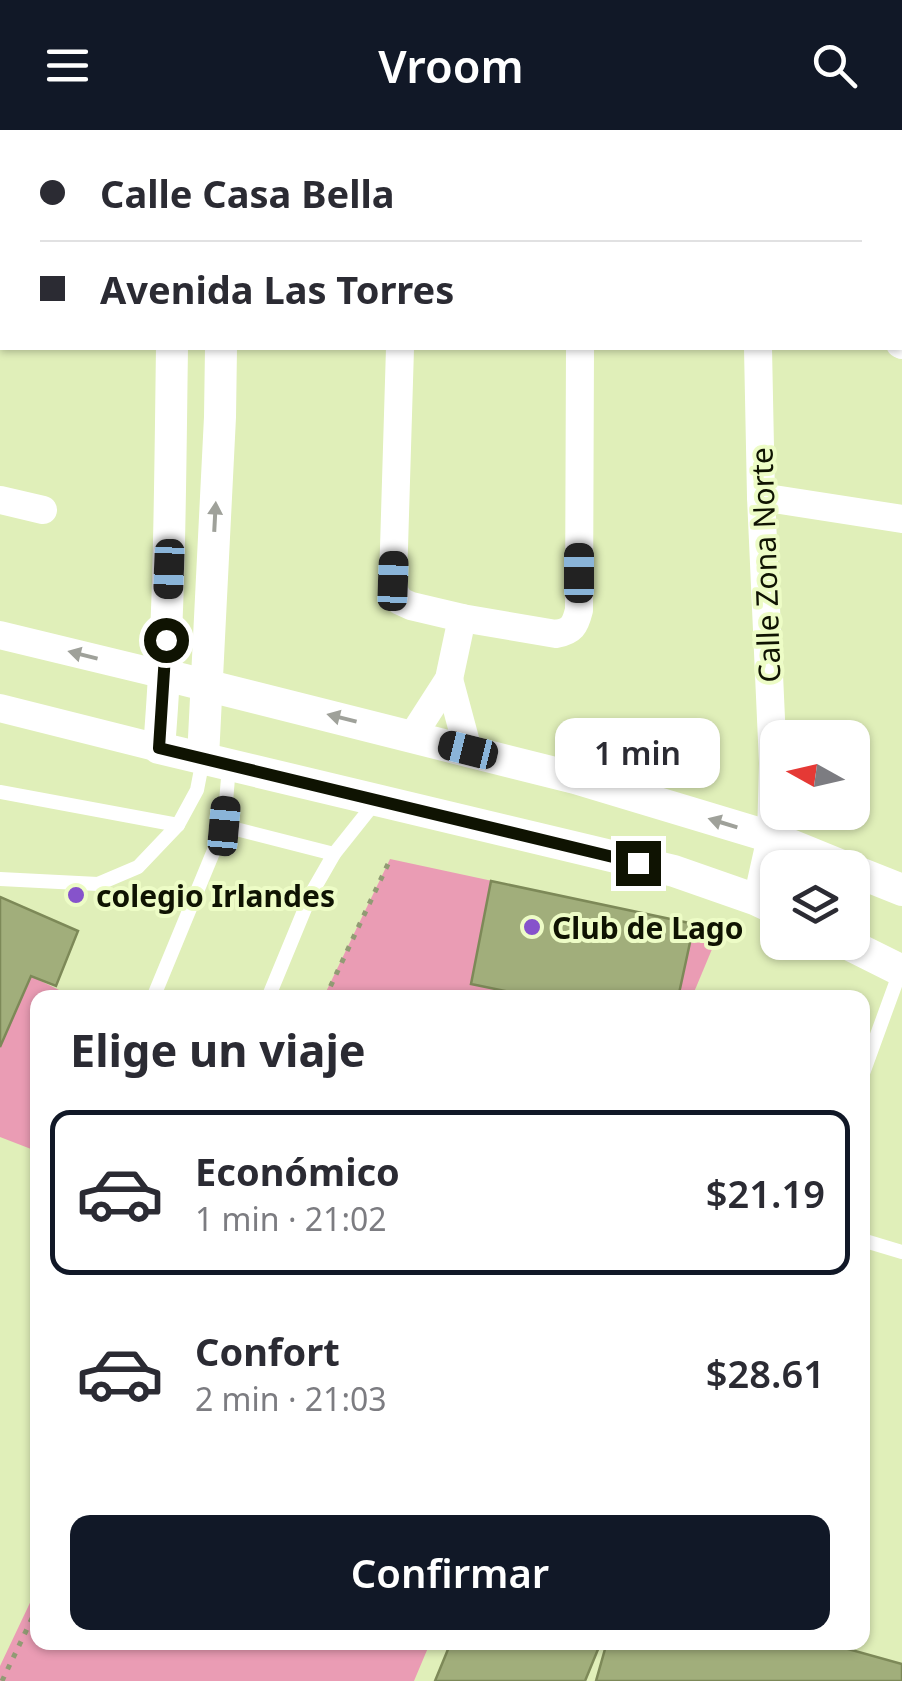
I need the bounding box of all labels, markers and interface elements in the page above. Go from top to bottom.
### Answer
text: Vroom [378,35,524,96]
icon: menu [40,38,95,93]
icon: search [807,38,862,93]
text: Calle Casa Bella [100,167,395,219]
text: Avenida Las Torres [100,263,454,315]
street label: Calle Zona Norte [740,447,790,683]
one-way arrow [208,501,224,533]
car [153,538,185,600]
car [564,543,594,603]
car [377,550,409,612]
route start [144,618,189,663]
one-way arrow [67,647,98,662]
one-way arrow [326,710,357,725]
callout: 1 min [556,718,720,788]
north arrow [760,720,870,830]
map controls [760,720,870,960]
car [435,728,501,772]
text: 1 min [594,731,681,774]
car [206,795,242,857]
one-way arrow [708,814,738,829]
route end [616,841,661,886]
button: layers [760,850,870,960]
place label: colegio Irlandes [96,875,335,916]
marker: colegio Irlandes [65,884,87,906]
place label: Club de Lago [552,907,744,948]
marker: Club de Lago [521,916,543,938]
text: Elige un viaje [70,1019,366,1080]
text: Económico [195,1145,400,1197]
icon: car [75,1148,165,1238]
text: $21.19 [706,1167,825,1219]
text: 1 min · 21:02 [195,1197,387,1240]
text: Confort [195,1325,340,1377]
icon: car [75,1328,165,1418]
text: $28.61 [706,1347,825,1399]
text: 2 min · 21:03 [195,1377,387,1420]
button: Confirmar [70,1515,830,1630]

